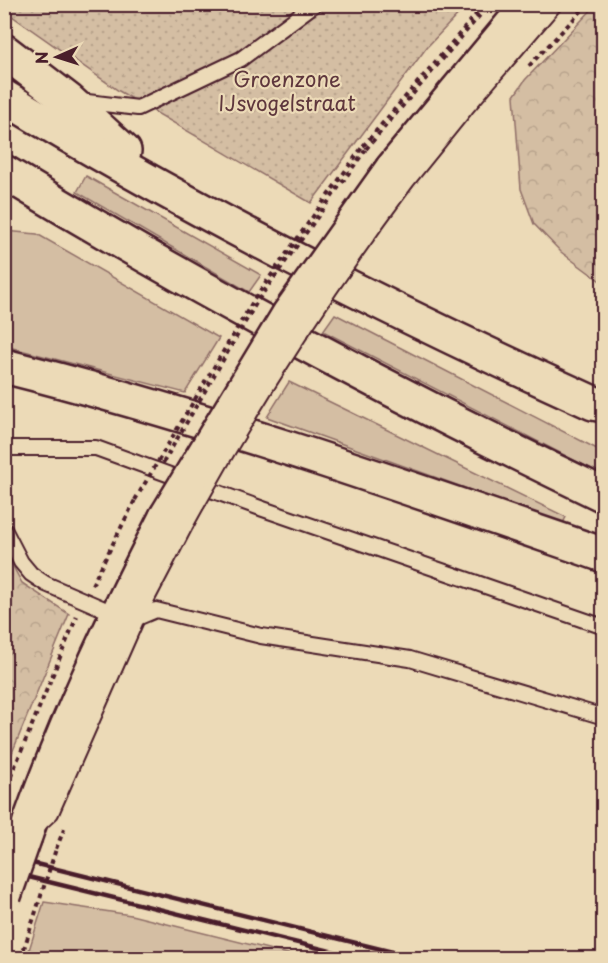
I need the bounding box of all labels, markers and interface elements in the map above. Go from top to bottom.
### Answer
north arrow [27,27,87,87]
text: N [29,51,53,65]
park label: Groenzone IJsvogelstraat [218,62,356,118]

